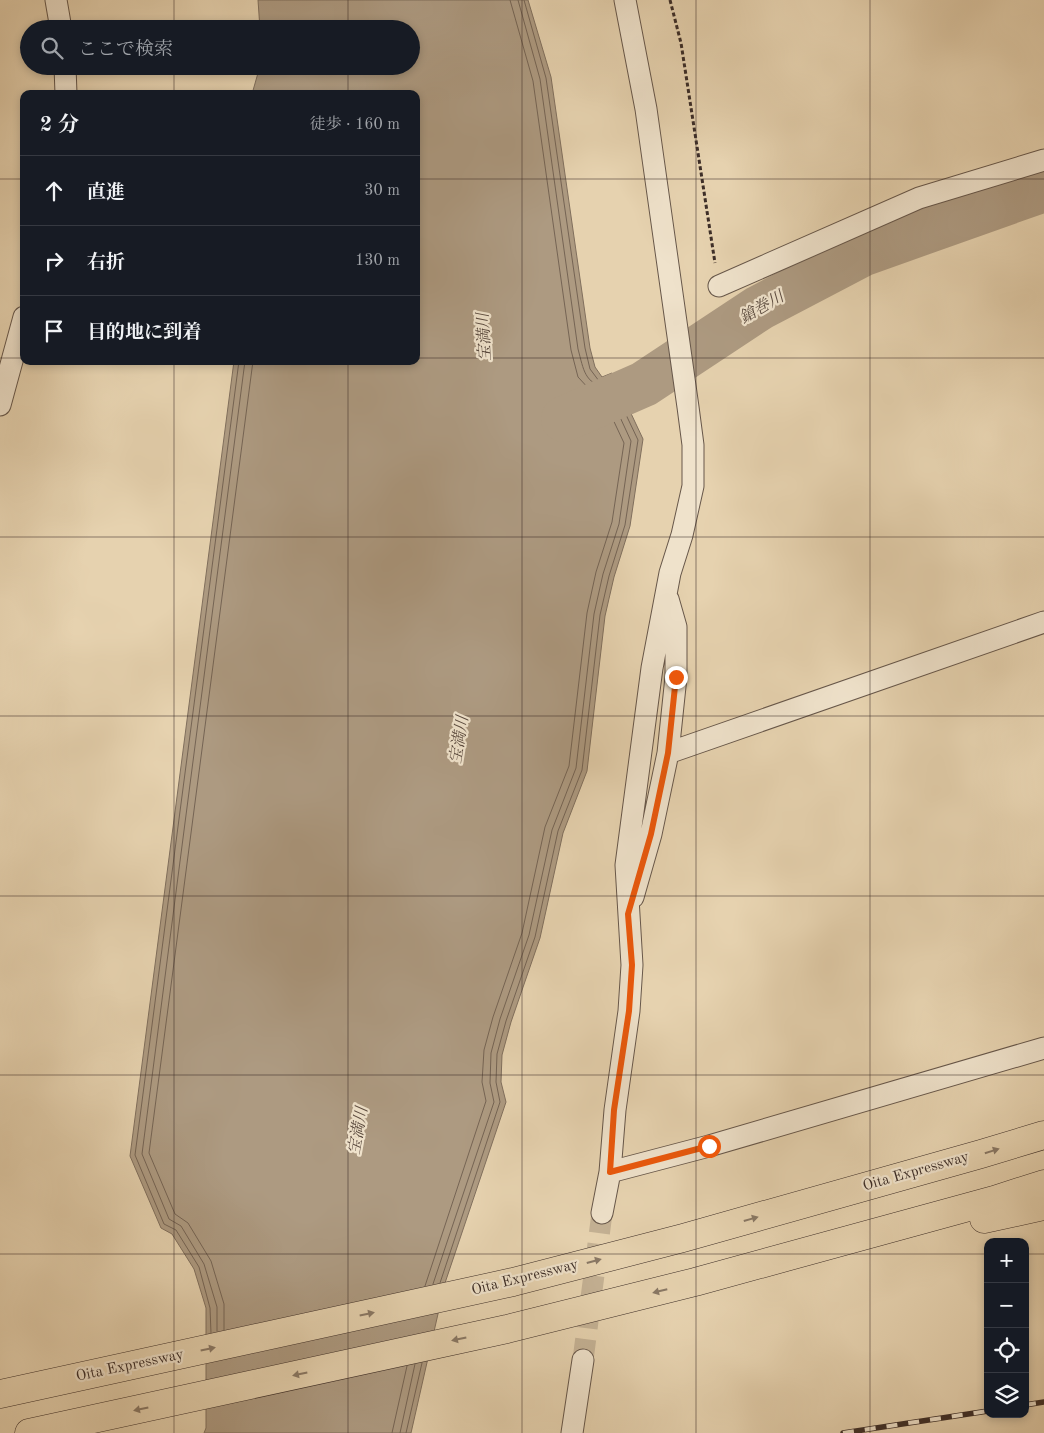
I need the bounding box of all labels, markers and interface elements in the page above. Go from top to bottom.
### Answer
search box [20,20,420,75]
icon: search [38,34,66,62]
text: ここで検索 [78,41,173,60]
text: 2 分 [40,115,79,136]
text: 徒歩 · 160 m [310,117,400,133]
icon: ahead [40,177,68,205]
text: 30 m [364,183,400,199]
text: 直進 [87,184,125,203]
icon: right [40,247,68,275]
text: 130 m [355,253,400,269]
text: 右折 [87,254,125,273]
water label: 鎗巻川 [736,286,789,327]
water label: 宝満川 [474,311,494,361]
icon: arrive [40,317,68,345]
text: 目的地に到着 [87,324,201,343]
route end [665,666,688,689]
water label: 宝満川 [446,713,472,765]
water label: 宝満川 [345,1104,371,1156]
route start [698,1135,721,1158]
one-way arrow [985,1146,1000,1154]
street label: Oita Expressway [861,1150,971,1194]
one-way arrow [744,1214,759,1222]
map controls [984,1238,1029,1418]
button: + [984,1238,1029,1283]
street label: Oita Expressway [470,1257,580,1299]
one-way arrow [587,1257,602,1265]
button: − [984,1283,1029,1328]
one-way arrow [652,1287,667,1295]
one-way arrow [360,1310,375,1318]
button: locate [984,1328,1029,1373]
one-way arrow [451,1336,467,1344]
one-way arrow [201,1345,216,1353]
street label: Oita Expressway [75,1347,185,1385]
one-way arrow [293,1370,308,1378]
button: layers [984,1373,1029,1418]
one-way arrow [133,1405,149,1413]

